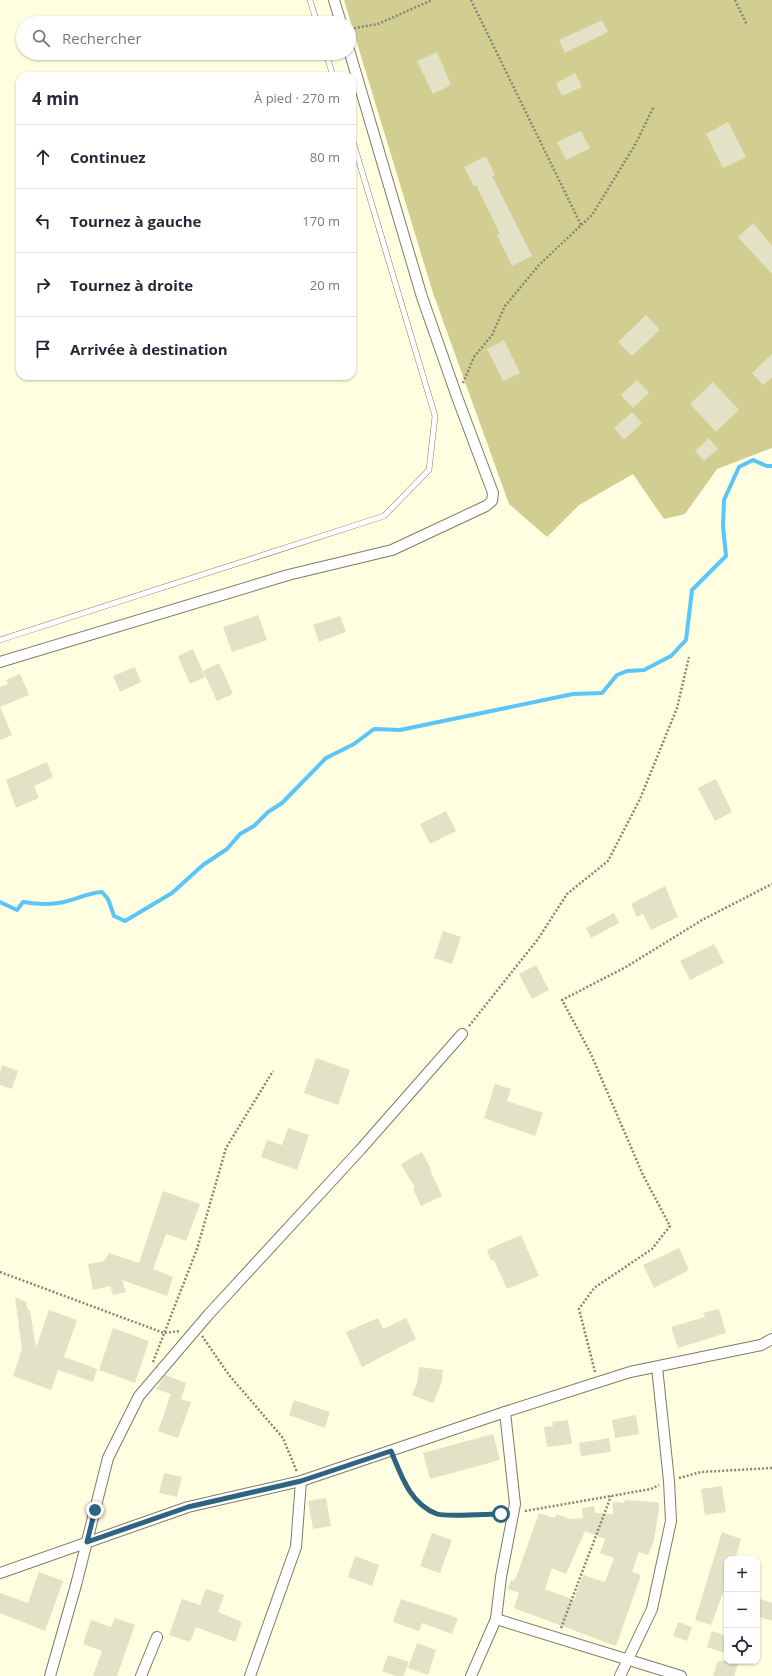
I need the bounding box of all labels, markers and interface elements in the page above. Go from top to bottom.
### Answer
search box [16,16,356,60]
icon: search [30,27,52,49]
text: Rechercher [62,28,142,48]
text: 4 min [32,87,79,110]
text: À pied · 270 m [254,89,340,107]
icon: ahead [32,146,54,168]
text: Continuez [70,147,146,167]
text: 80 m [310,148,340,166]
icon: left [32,210,54,232]
text: Tournez à gauche [70,211,201,231]
text: 170 m [302,212,340,230]
icon: right [32,274,54,296]
text: Tournez à droite [70,275,193,295]
text: 20 m [310,276,340,294]
icon: arrive [32,338,54,360]
text: Arrivée à destination [70,339,228,359]
route end [86,1501,104,1519]
route start [492,1505,510,1523]
map controls [724,1556,760,1664]
button: + [724,1556,760,1592]
button: − [724,1592,760,1628]
button: locate [724,1628,760,1664]

